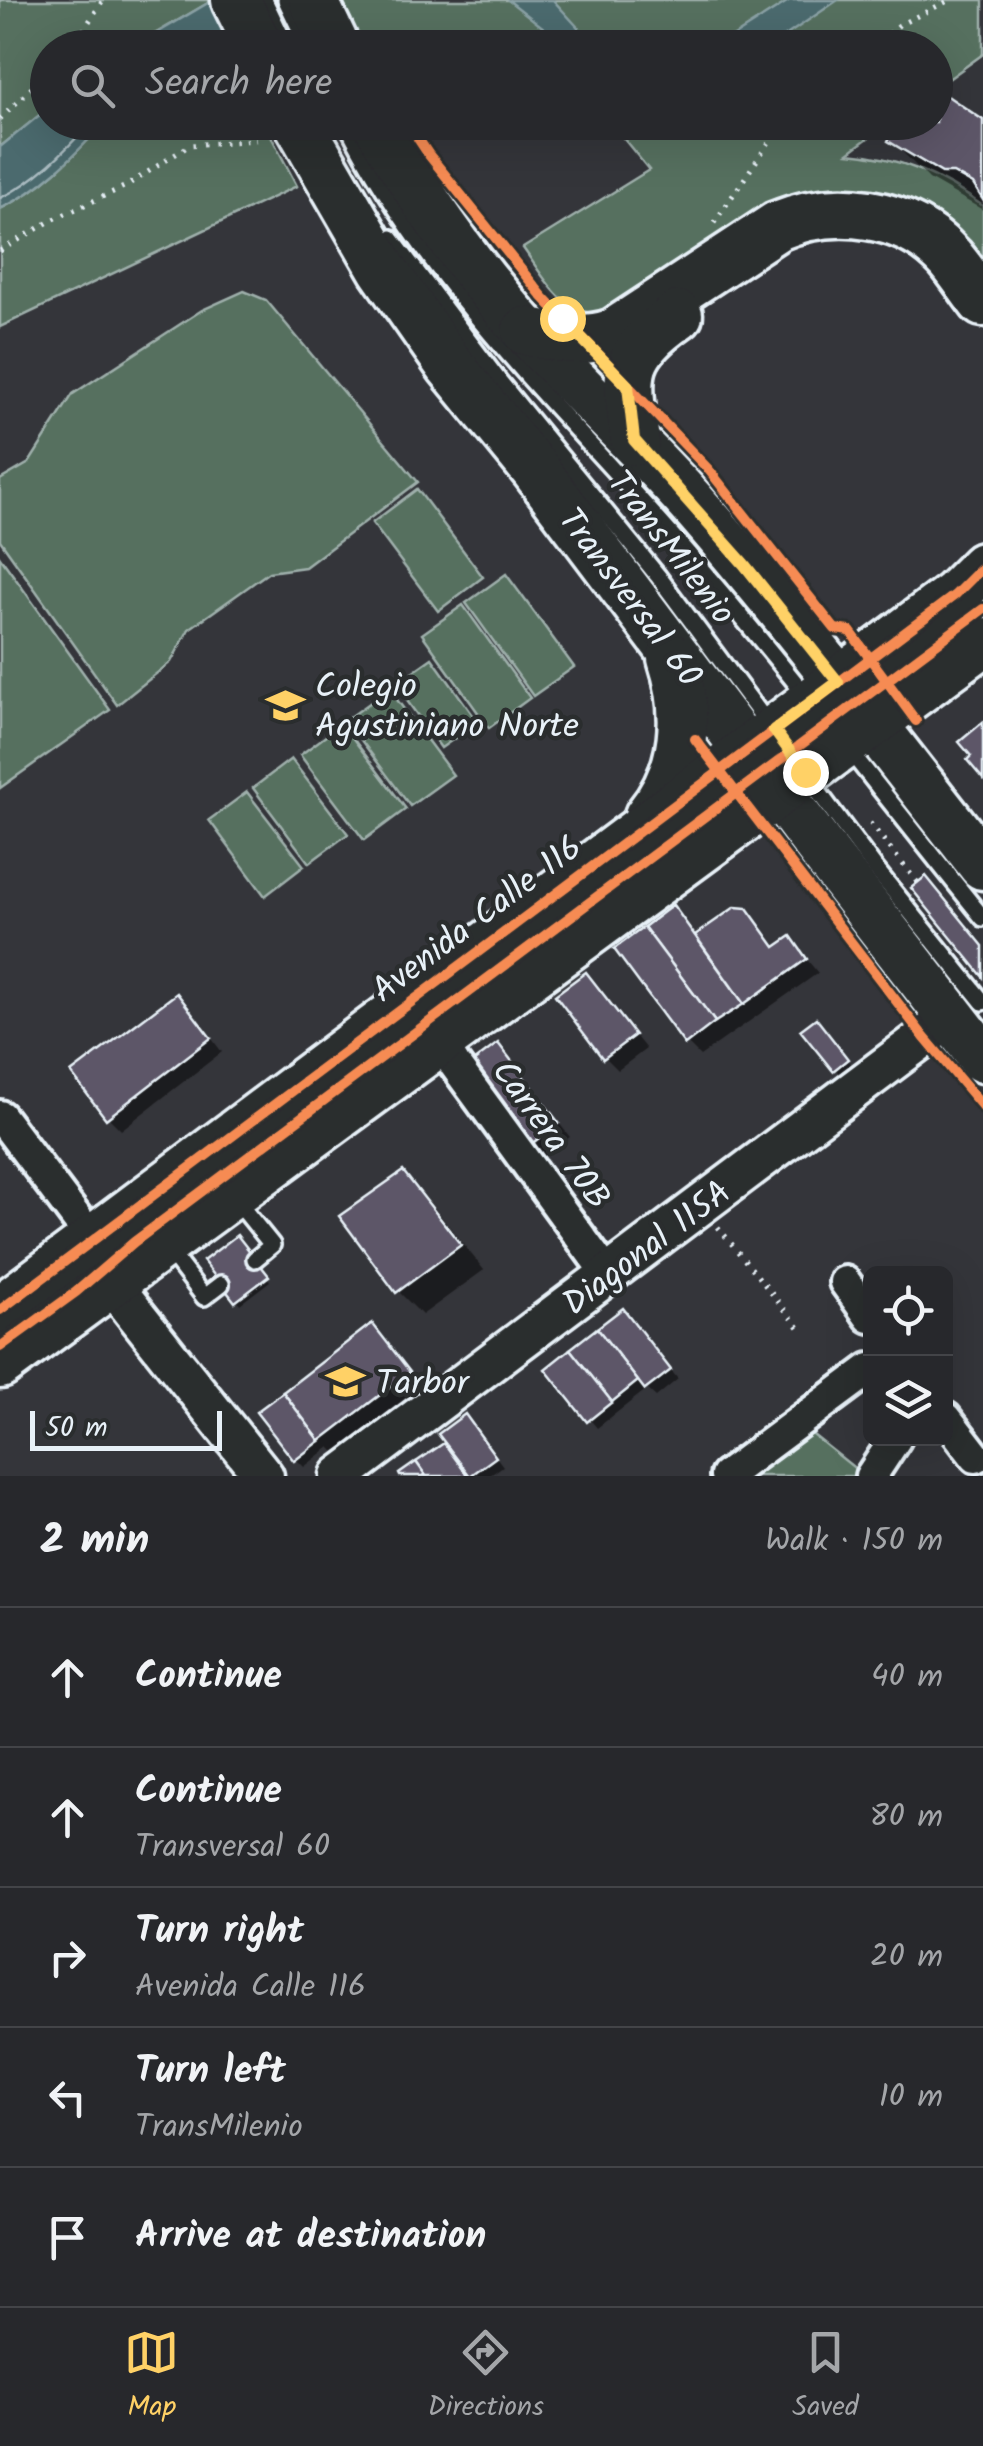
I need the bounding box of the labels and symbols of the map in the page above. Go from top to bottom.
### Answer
route start [540,296,586,342]
street label: TransMilenio [591,459,748,638]
street label: Transversal 60 [542,497,715,701]
place label: Colegio Agustiniano Norte [315,660,579,756]
school or university icon: Colegio Agustiniano Norte [264,684,306,726]
route end [783,750,829,796]
street label: Avenida Calle 116 [360,822,595,1019]
street label: Carrera 70B [476,1049,623,1223]
street label: Diagonal 115A [551,1167,744,1332]
place label: Tarbor [376,1357,471,1413]
school or university icon: Tarbor [325,1361,367,1403]
scale bar [30,1406,222,1450]

